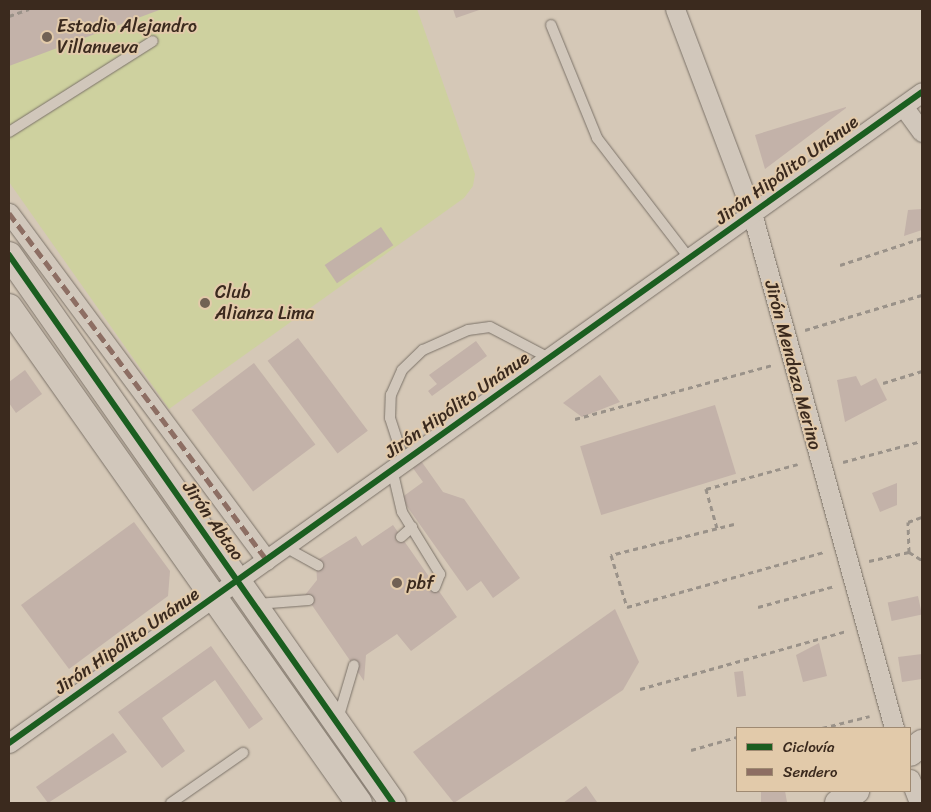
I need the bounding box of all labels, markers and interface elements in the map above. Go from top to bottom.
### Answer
place label: Estadio Alejandro Villanueva [57,16,197,58]
marker: Estadio Alejandro Villanueva [41,31,53,43]
street label: Jirón Hipólito Unánue [712,111,862,229]
street label: Jirón Mendoza Merino [760,278,826,452]
place label: Club Alianza Lima [215,282,314,324]
marker: Club Alianza Lima [199,297,211,309]
street label: Jirón Hipólito Unánue [381,347,533,463]
street label: Jirón Abtao [178,477,248,565]
place label: pbf [407,572,434,594]
marker: pbf [391,577,403,589]
street label: Jirón Hipólito Unánue [51,583,203,699]
legend [736,727,911,792]
text: Ciclovía [783,734,835,760]
text: Sendero [783,759,837,785]

